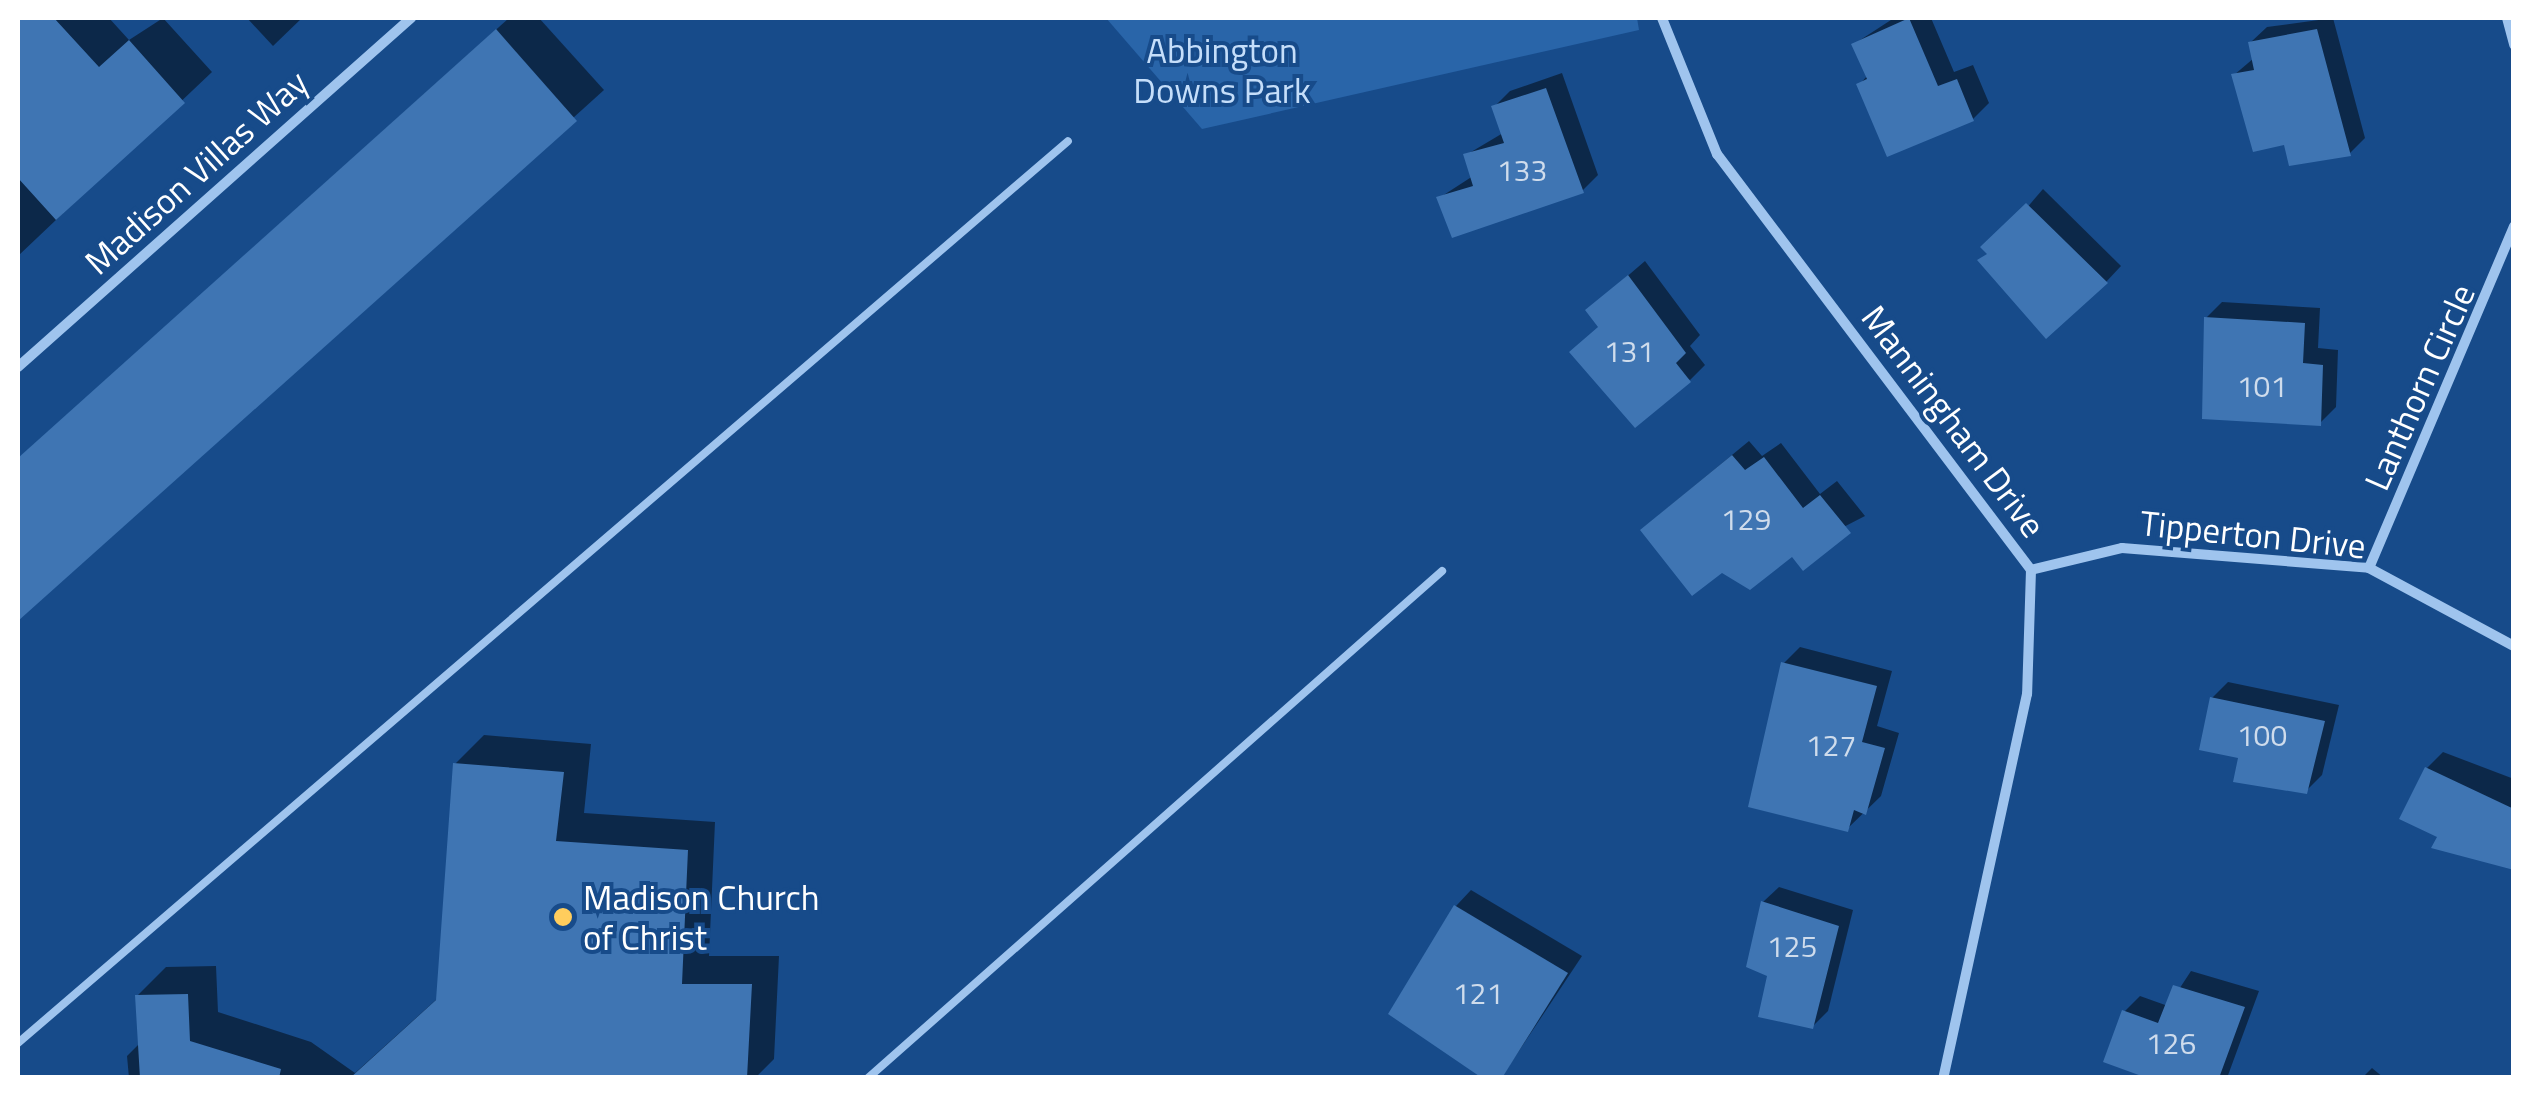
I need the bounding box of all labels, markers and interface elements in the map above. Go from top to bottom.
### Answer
park label: Abbington Downs Park [1133,29,1311,111]
street label: Madison Villas Way [76,61,316,283]
house number: 133 [1497,152,1547,188]
street label: Lanthorn Circle [2355,278,2483,496]
street label: Manningham Drive [1853,297,2055,545]
house number: 131 [1604,333,1654,369]
house number: 101 [2237,368,2287,404]
house number: 129 [1721,501,1771,537]
street label: Tipperton Drive [2138,501,2368,567]
house number: 100 [2237,717,2287,753]
house number: 127 [1806,727,1856,763]
place label: Madison Church of Christ [583,876,820,958]
marker: Madison Church of Christ [552,906,574,928]
house number: 125 [1767,928,1817,964]
house number: 121 [1453,975,1503,1011]
house number: 126 [2146,1025,2196,1061]

